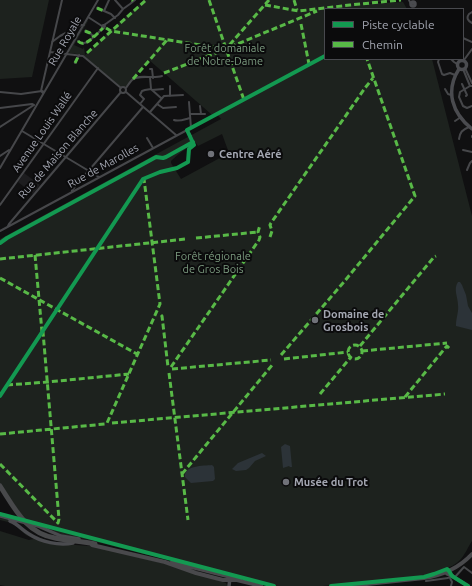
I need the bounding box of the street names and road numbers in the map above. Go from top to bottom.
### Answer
street label: Rue Royale [46,14,84,68]
street label: Avenue Louis Wallé [9,89,75,175]
street label: Rue de Maison Blanche [16,107,100,201]
street label: Rue de Marolles [65,141,141,191]

